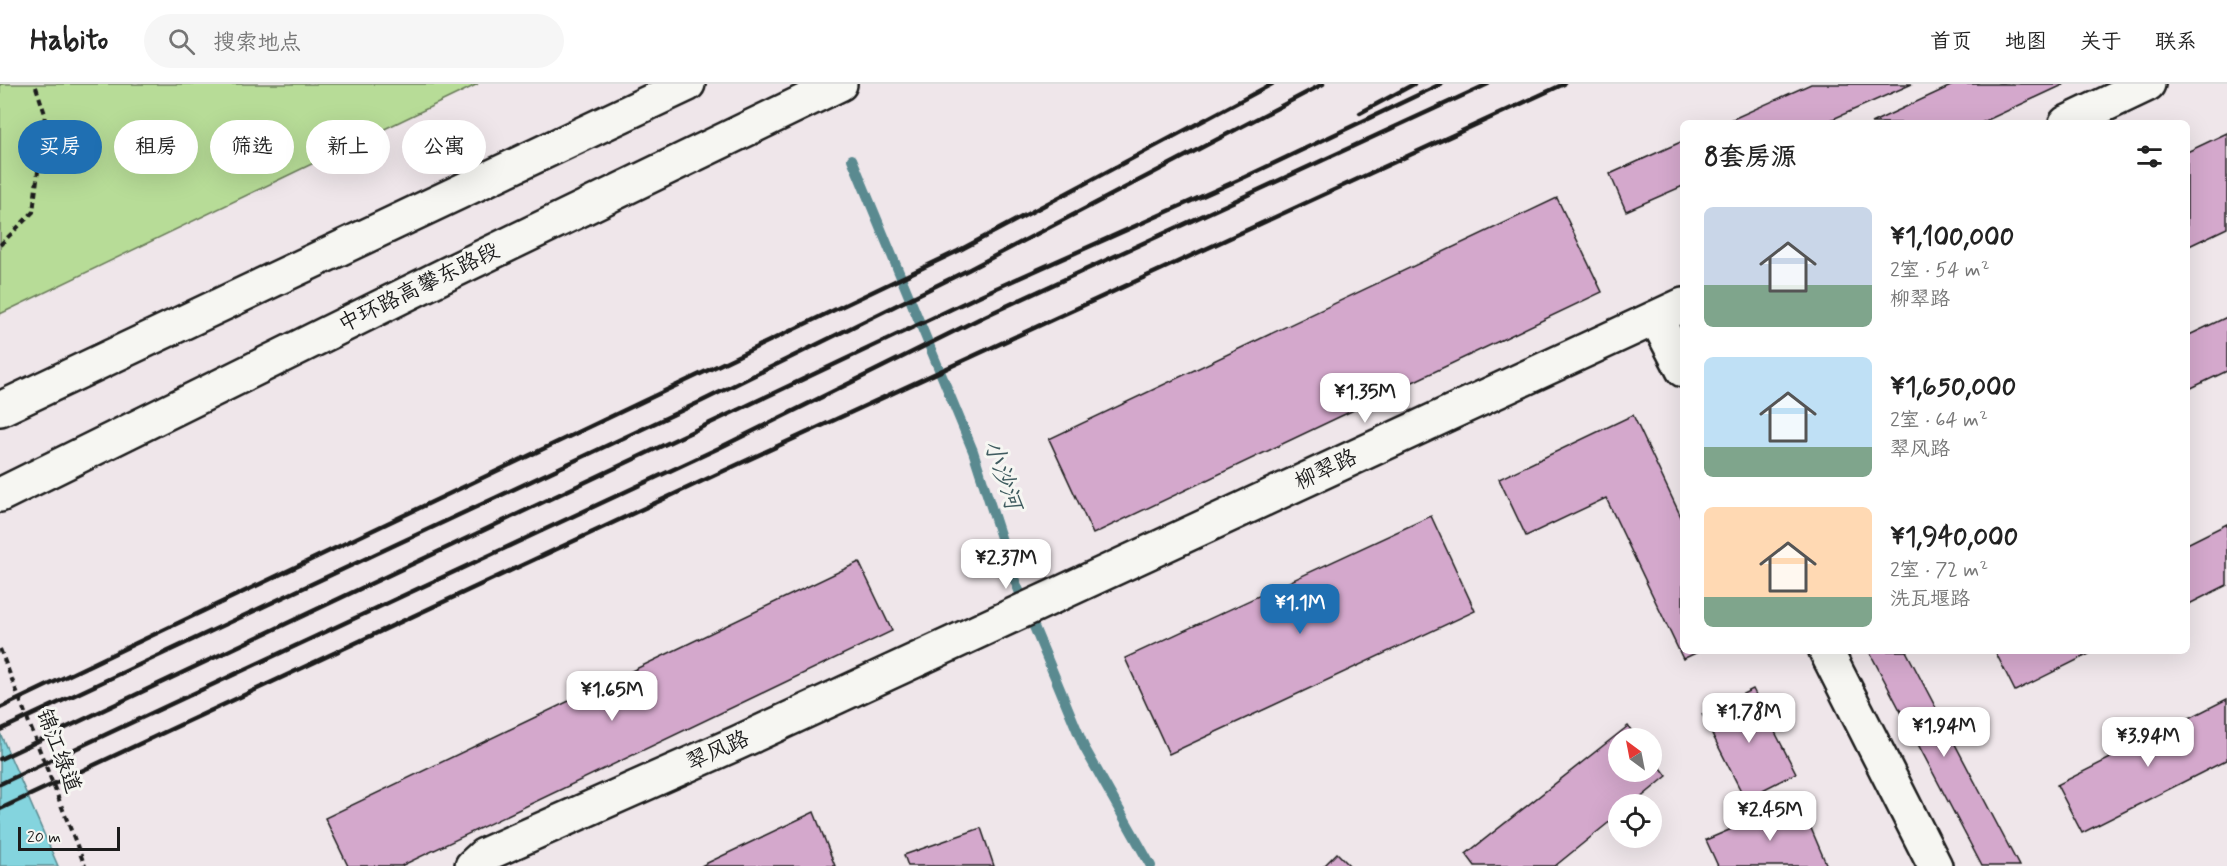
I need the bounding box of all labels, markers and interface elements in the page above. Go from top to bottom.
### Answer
search box [144,14,564,68]
text: Habito [30,23,108,60]
icon: search [165,25,198,58]
text: 首页 [1930,28,1972,56]
text: 地图 [2005,28,2047,56]
text: 关于 [2080,28,2122,56]
text: 联系 [2155,28,2197,56]
text: 搜索地点 [213,29,301,57]
chip: 买房 [18,120,102,174]
chip: 租房 [114,120,198,174]
chip: 筛选 [210,120,294,174]
chip: 新上 [306,120,390,174]
chip: 公寓 [402,120,486,174]
icon: filters [2133,140,2166,173]
text: 8套房源 [1704,141,1797,175]
text: ¥1,100,000 [1890,221,2014,255]
icon: home [1752,231,1824,303]
street label: 中环路高攀东路段 [334,237,504,339]
text: 2室 · 54 m² [1890,257,1990,284]
text: 柳翠路 [1890,286,1950,313]
text: ¥1,650,000 [1890,371,2016,405]
pin: ¥1.35M [1316,373,1414,424]
text: ¥1.35M [1334,379,1396,406]
icon: home [1752,381,1824,453]
text: 2室 · 64 m² [1890,407,1988,434]
water label: 小沙河 [976,436,1030,518]
text: 翠风路 [1890,436,1950,463]
street label: 柳翠路 [1290,443,1362,497]
text: ¥1,940,000 [1890,521,2018,555]
icon: home [1752,531,1824,603]
pin: ¥2.37M [957,539,1055,590]
text: ¥2.37M [975,545,1037,572]
text: 2室 · 72 m² [1890,557,1988,584]
pin: ¥1.1M [1258,584,1342,635]
text: 洗瓦堰路 [1890,586,1970,613]
text: ¥1.1M [1274,590,1326,617]
pin: ¥1.65M [563,671,661,722]
text: ¥1.65M [580,677,644,704]
pin: ¥1.78M [1700,693,1798,744]
text: ¥1.78M [1716,699,1782,726]
street label: 锦江绿道 [29,705,87,797]
pin: ¥1.94M [1895,707,1993,758]
text: ¥1.94M [1912,713,1976,740]
pin: ¥3.94M [2099,717,2197,768]
text: ¥3.94M [2116,723,2180,750]
street label: 翠风路 [682,725,754,777]
north arrow [1608,728,1662,782]
map controls [1608,728,1662,848]
pin: ¥2.45M [1721,791,1819,842]
button: locate [1608,794,1662,848]
text: ¥2.45M [1737,797,1803,824]
scale bar [18,824,120,852]
text: 20 m [27,827,61,848]

